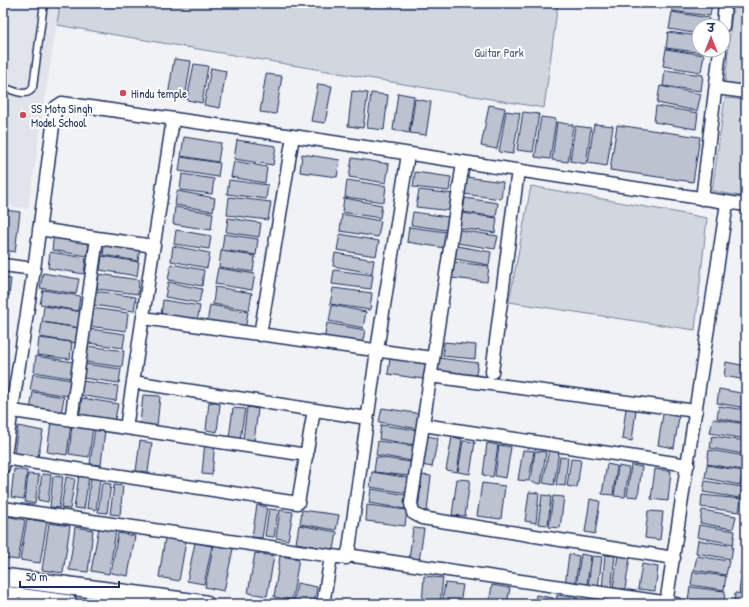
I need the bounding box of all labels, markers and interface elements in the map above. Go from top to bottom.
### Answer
north arrow [691,18,731,58]
text: उ [706,21,716,35]
park label: Guitar Park [474,44,524,61]
place label: Hindu temple [131,85,187,102]
marker: Hindu temple [118,88,128,98]
place label: SS Mota Singh Model School [31,100,92,131]
marker: SS Mota Singh Model School [18,110,28,120]
scale bar [20,563,119,589]
text: 50 m [26,568,47,585]

